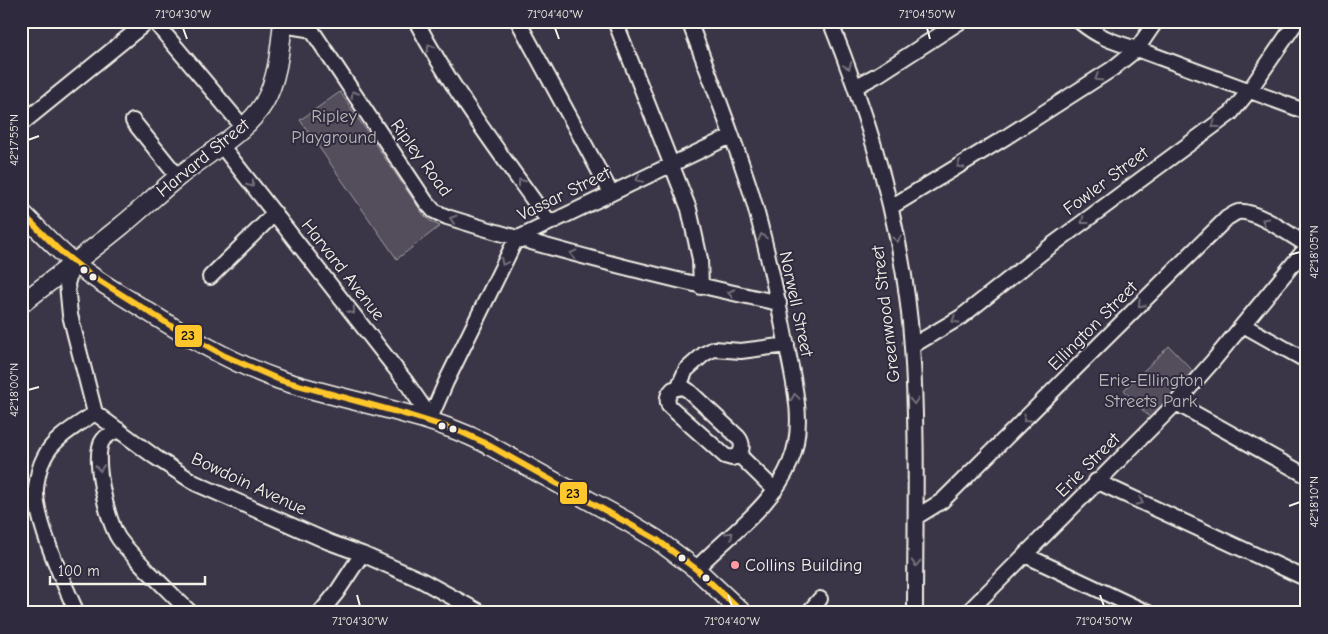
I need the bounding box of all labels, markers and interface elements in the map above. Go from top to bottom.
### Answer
text: 71°04'30"W [155,7,212,21]
text: 71°04'40"W [527,7,583,21]
text: 71°04'50"W [899,7,956,21]
one-way arrow [427,44,437,53]
one-way arrow [842,62,852,70]
one-way arrow [1094,72,1103,82]
one-way arrow [351,90,360,100]
park label: Ripley Playground [291,106,377,148]
text: 42°17'55"N [7,114,21,166]
street label: Harvard Street [152,114,254,202]
street label: Ripley Road [386,115,456,201]
one-way arrow [1211,119,1221,128]
street label: Fowler Street [1059,142,1153,220]
one-way arrow [957,159,966,168]
street label: Vassar Street [514,162,614,225]
one-way arrow [635,173,644,183]
one-way arrow [246,178,255,187]
one-way arrow [518,178,527,188]
street label: Harvard Avenue [297,215,389,325]
one-way arrow [449,215,458,225]
one-way arrow [1080,215,1090,224]
one-way arrow [1261,217,1270,227]
text: 42°18'05"N [1307,225,1321,279]
one-way arrow [758,234,768,242]
one-way arrow [891,235,901,244]
street label: Greenwood Street [867,243,905,384]
one-way arrow [569,249,578,260]
street label: Norwell Street [775,250,818,359]
one-way arrow [500,257,510,266]
unlabelled marker [79,265,89,275]
unlabelled marker [88,272,98,282]
street label: Ellington Street [1044,276,1143,375]
one-way arrow [727,288,736,299]
one-way arrow [1138,298,1147,307]
one-way arrow [346,306,355,315]
one-way arrow [952,314,961,324]
line badge: 23 [174,324,203,348]
text: 23 [181,327,195,344]
text: 42°18'00"N [7,363,21,417]
park label: Erie-Ellington Streets Park [1099,370,1203,412]
one-way arrow [790,392,801,400]
one-way arrow [909,397,920,405]
one-way arrow [1023,413,1032,422]
unlabelled marker [437,421,447,431]
unlabelled marker [448,424,458,434]
street label: Erie Street [1052,428,1125,501]
street label: Bowdoin Avenue [188,448,310,520]
one-way arrow [94,465,105,473]
text: 42°18'10"N [1307,476,1321,528]
line badge: 23 [559,481,588,505]
text: 23 [566,485,580,502]
one-way arrow [1135,496,1144,507]
one-way arrow [725,532,734,541]
unlabelled marker [677,553,687,563]
scale bar [50,554,205,586]
place label: Collins Building [745,555,863,576]
marker: Collins Building [729,559,741,571]
one-way arrow [911,560,921,568]
text: 100 m [58,562,100,580]
unlabelled marker [701,573,711,583]
text: 71°04'30"W [332,614,389,628]
text: 71°04'40"W [704,614,760,628]
text: 71°04'50"W [1076,614,1133,628]

